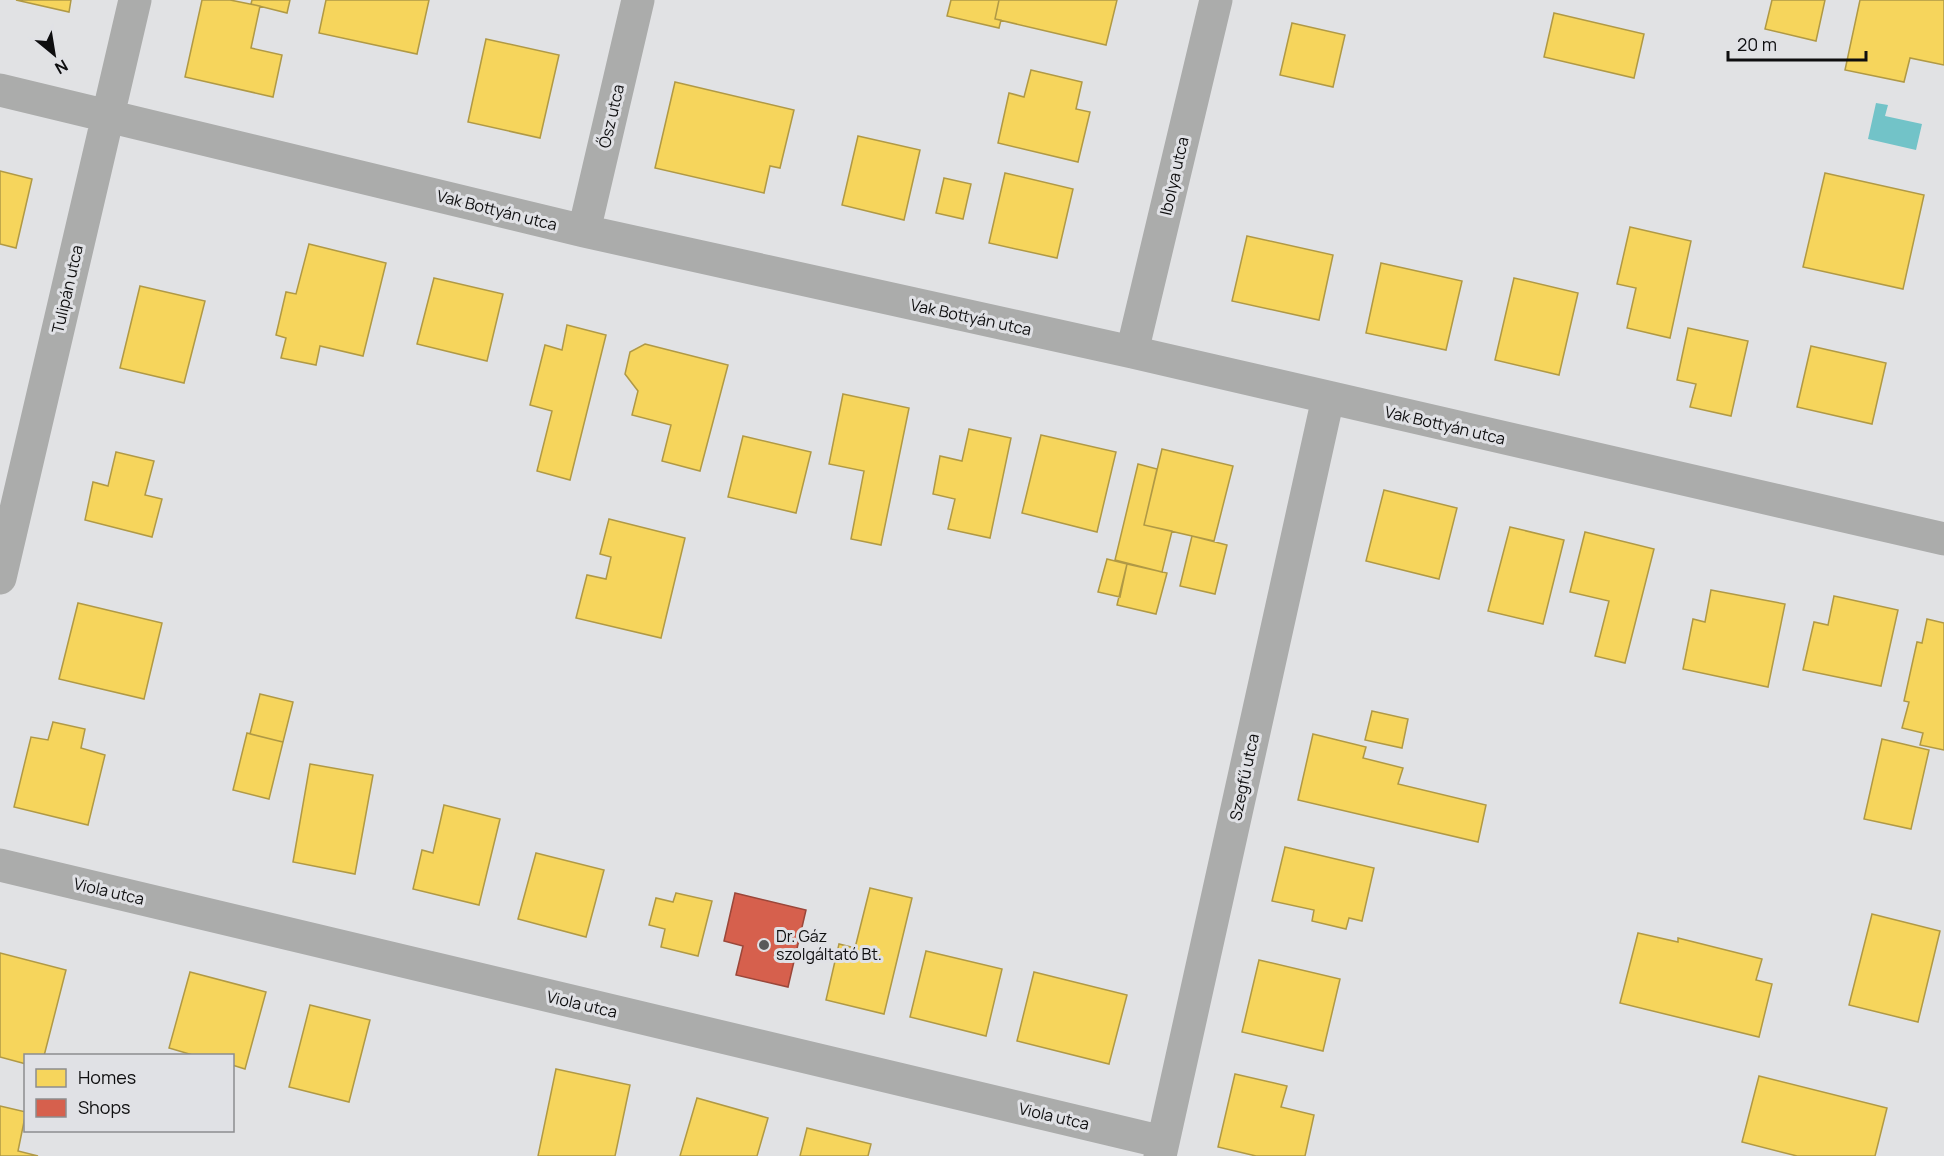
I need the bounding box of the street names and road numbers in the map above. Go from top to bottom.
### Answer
street label: Ősz utca [593,82,629,150]
street label: Ibolya utca [1154,135,1194,217]
street label: Vak Bottyán utca [435,184,559,236]
street label: Tulipán utca [46,243,88,335]
street label: Vak Bottyán utca [909,293,1033,341]
street label: Vak Bottyán utca [1383,400,1507,450]
street label: Szegfű utca [1224,732,1264,822]
street label: Viola utca [72,872,146,910]
street label: Viola utca [545,985,619,1023]
street label: Viola utca [1017,1097,1091,1135]

